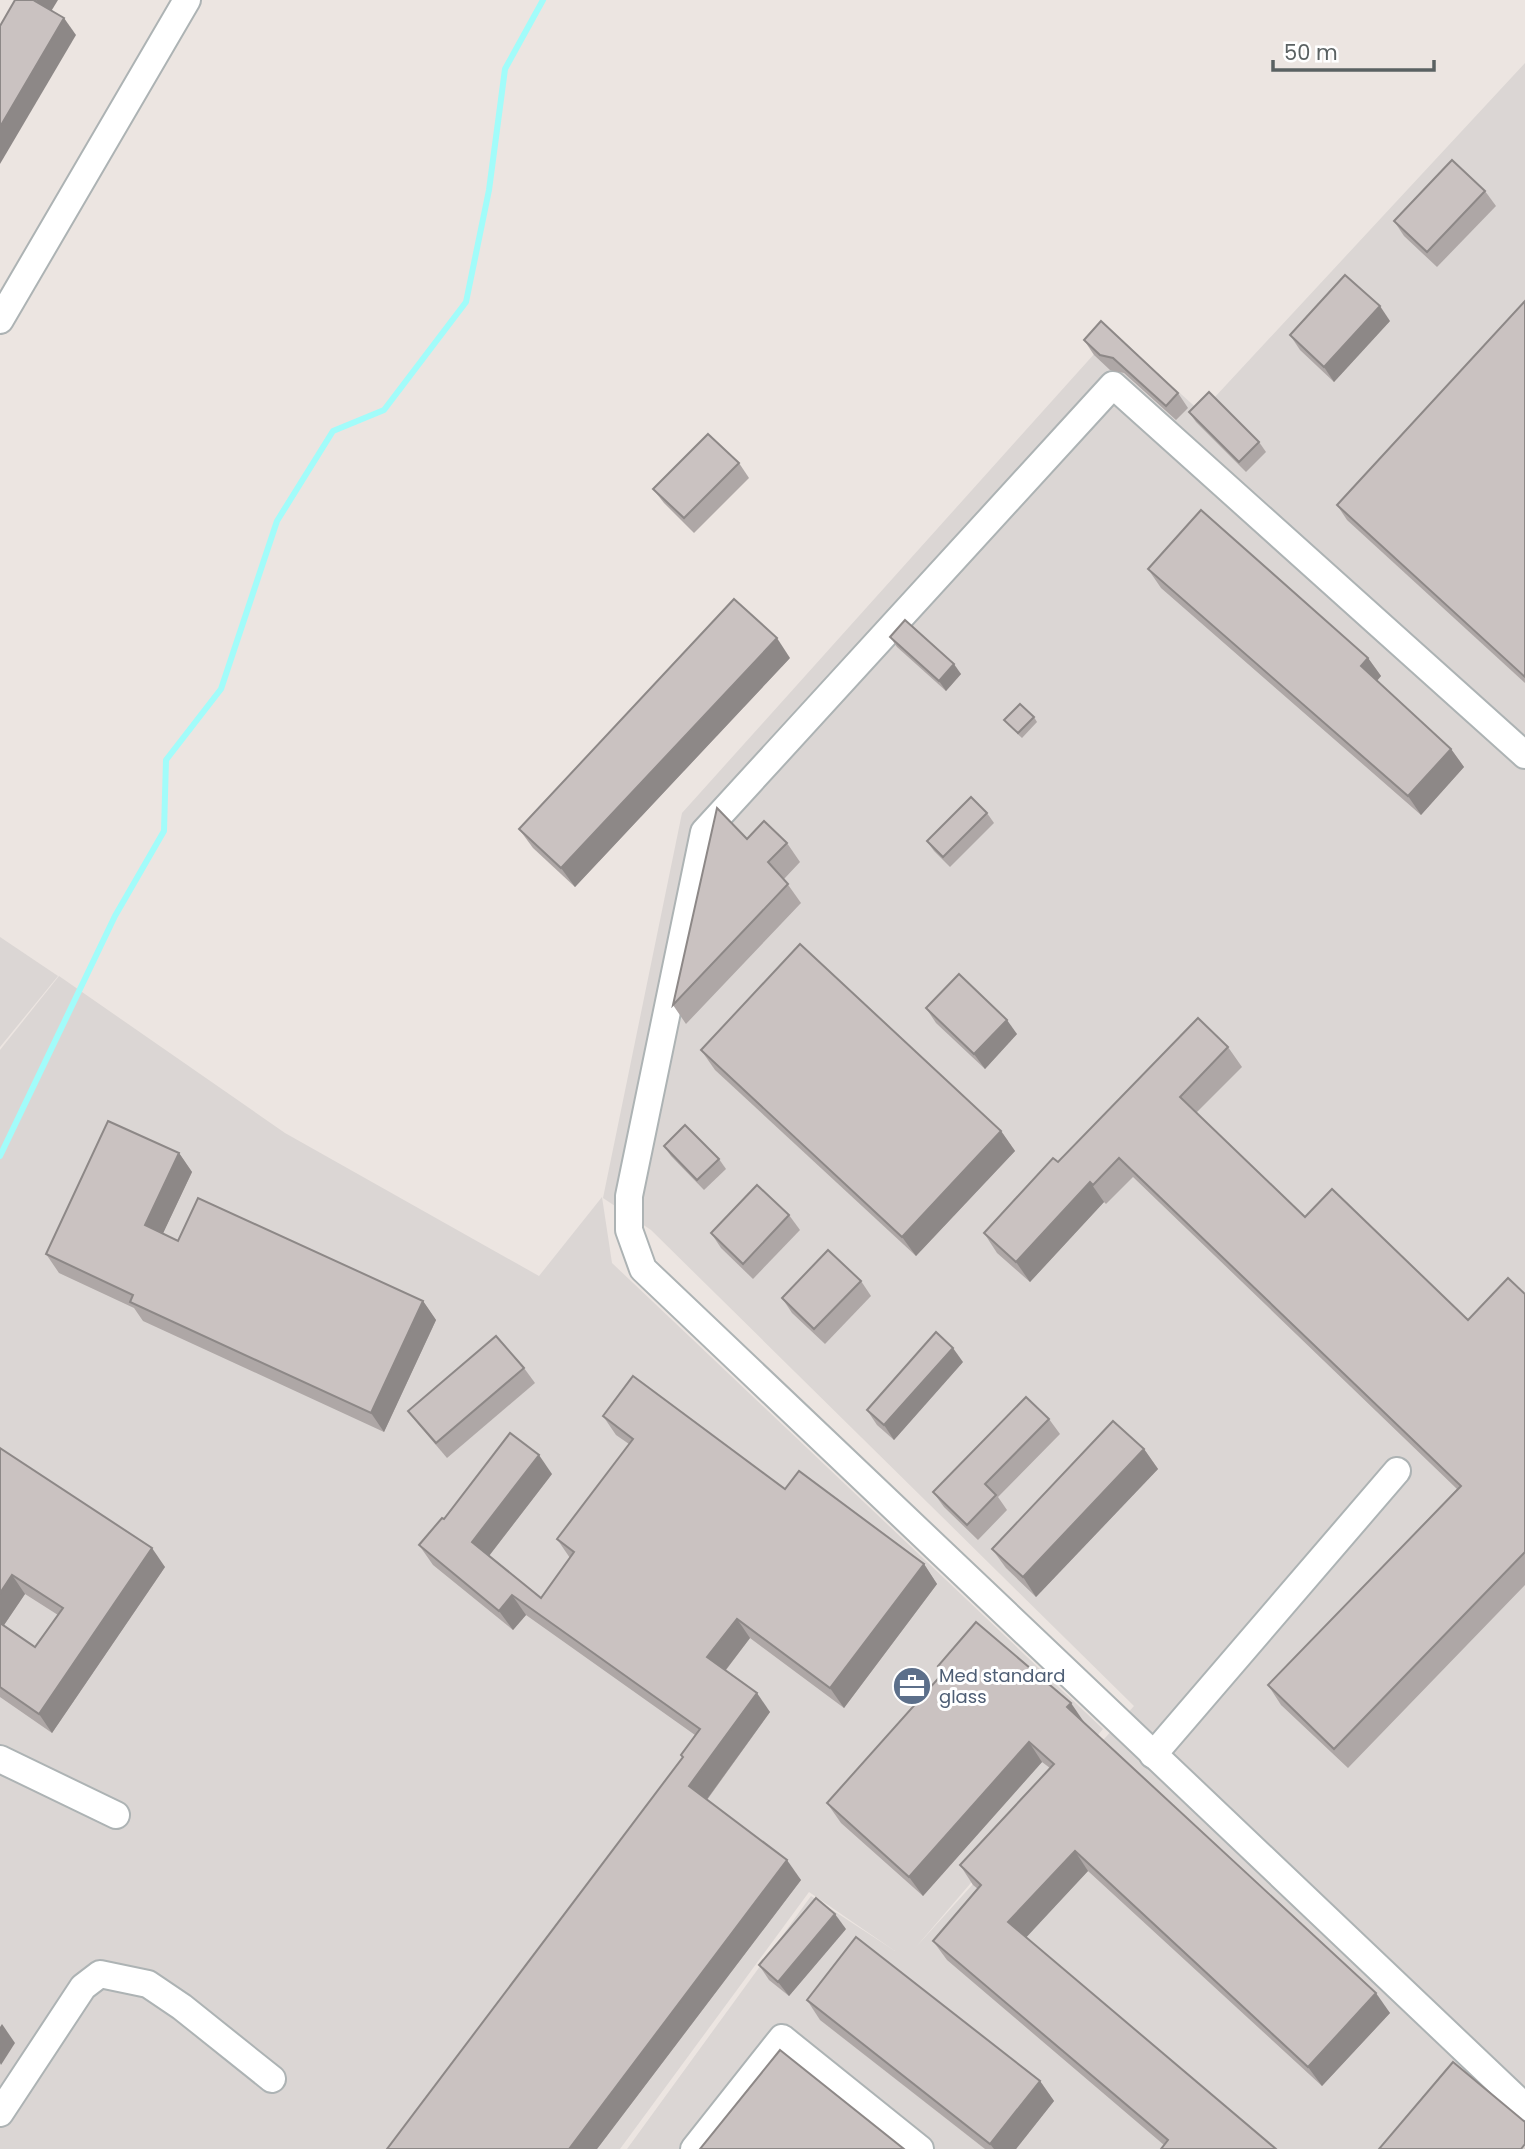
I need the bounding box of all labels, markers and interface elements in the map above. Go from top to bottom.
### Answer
scale bar [1273,28,1434,72]
text: 50 m [1284,38,1338,67]
place label: Med standard glass [939,1663,1066,1709]
office icon: Med standard glass [891,1665,933,1707]

